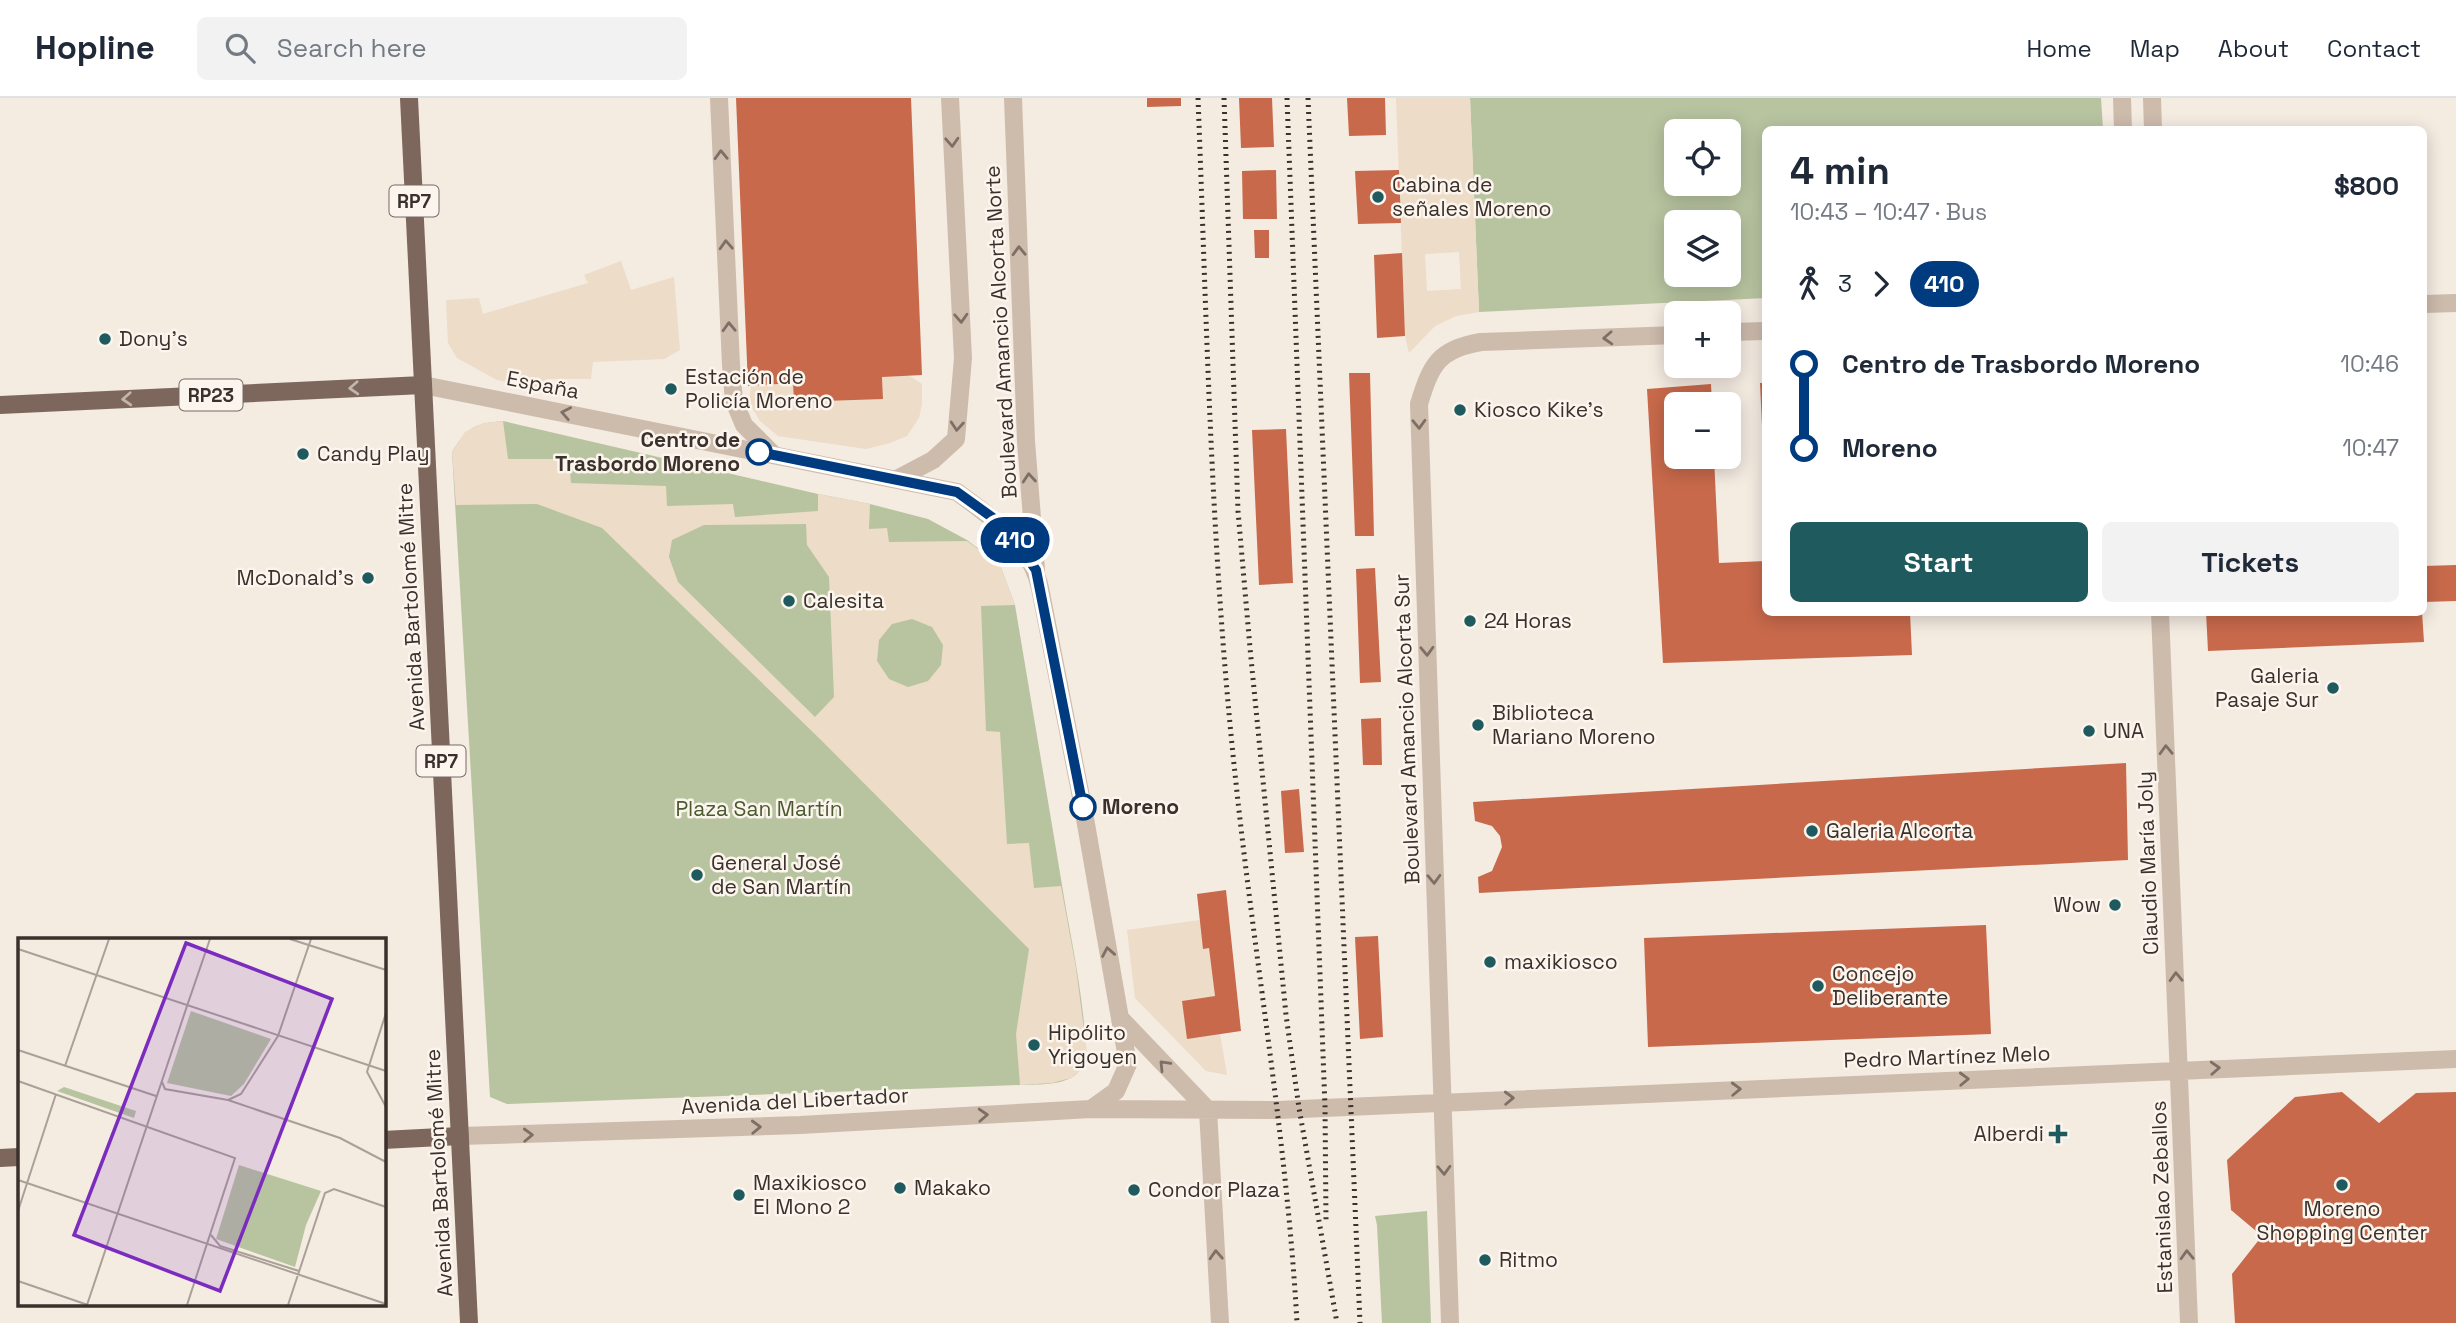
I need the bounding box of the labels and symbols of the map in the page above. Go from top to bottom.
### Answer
one-way arrow [944,137,959,148]
one-way arrow [714,150,729,161]
street label: Boulevard Amancio Alcorta Norte [978,165,1023,499]
place label: Cabina de señales Moreno [1392,171,1551,222]
road number: RP7 [390,186,438,216]
marker: Cabina de señales Moreno [1370,189,1386,205]
one-way arrow [718,239,733,250]
one-way arrow [1011,245,1026,256]
one-way arrow [953,312,968,323]
one-way arrow [722,322,737,333]
place label: Dony's [119,325,188,352]
one-way arrow [1603,330,1614,345]
marker: Dony's [97,331,113,347]
place label: Estación de Policía Moreno [685,363,833,414]
street label: España [504,364,582,405]
road number: RP23 [180,380,242,410]
one-way arrow [349,381,360,396]
marker: Estación de Policía Moreno [663,381,679,397]
one-way arrow [121,392,132,407]
place label: Kiosco Kike's [1474,396,1604,423]
marker: Kiosco Kike's [1452,402,1468,418]
one-way arrow [560,406,572,421]
one-way arrow [1412,419,1427,430]
one-way arrow [950,421,965,432]
place label: Centro de Trasbordo Moreno [555,426,740,477]
marker: Centro de Trasbordo Moreno [746,439,772,465]
place label: Candy Play [317,440,430,467]
marker: Candy Play [295,446,311,462]
one-way arrow [1022,472,1037,483]
street label: Avenida Bartolomé Mitre [391,482,430,732]
line badge: 410 [975,517,1055,563]
place label: McDonald's [236,564,354,591]
marker: McDonald's [360,570,376,586]
street label: Boulevard Amancio Alcorta Sur [1388,573,1425,885]
place label: Calesita [803,587,884,614]
marker: Calesita [781,593,797,609]
place label: 24 Horas [1484,607,1572,634]
marker: 24 Horas [1462,613,1478,629]
one-way arrow [1419,646,1434,657]
place label: Galeria Pasaje Sur [2215,662,2319,713]
marker: Galeria Pasaje Sur [2325,680,2341,696]
place label: Biblioteca Mariano Moreno [1492,699,1656,750]
marker: Biblioteca Mariano Moreno [1470,717,1486,733]
place label: UNA [2103,717,2144,744]
marker: UNA [2081,723,2097,739]
one-way arrow [2158,744,2173,755]
road number: RP7 [416,746,466,776]
street label: Claudio María Joly [2131,771,2164,955]
place label: Moreno [1102,793,1179,820]
marker: Moreno [1070,794,1096,820]
park label: Plaza San Martín [675,795,843,822]
place label: Galeria Alcorta [1826,817,1973,844]
marker: Galeria Alcorta [1804,823,1820,839]
place label: General José de San Martín [711,849,851,900]
marker: General José de San Martín [689,867,705,883]
one-way arrow [1427,873,1442,884]
place label: Wow [2053,891,2101,918]
marker: Wow [2107,897,2123,913]
inset map [18,938,385,1306]
one-way arrow [1101,946,1116,958]
place label: maxikiosco [1504,948,1618,975]
marker: maxikiosco [1482,954,1498,970]
place label: Concejo Deliberante [1832,960,1949,1011]
one-way arrow [2168,971,2183,982]
marker: Concejo Deliberante [1810,978,1826,994]
place label: Hipólito Yrigoyen [1048,1019,1137,1070]
marker: Hipólito Yrigoyen [1026,1037,1042,1053]
street label: Pedro Martínez Melo [1843,1039,2051,1074]
street label: Avenida Bartolomé Mitre [419,1048,458,1298]
one-way arrow [1160,1060,1173,1073]
one-way arrow [2210,1061,2221,1076]
one-way arrow [1958,1071,1969,1086]
street label: Avenida del Libertador [680,1081,910,1120]
one-way arrow [1731,1081,1742,1096]
one-way arrow [1504,1091,1515,1106]
street label: Estanislao Zeballos [2145,1100,2178,1294]
one-way arrow [978,1108,989,1123]
one-way arrow [750,1119,761,1134]
place label: Alberdi [1973,1120,2044,1147]
marker: Alberdi [2050,1126,2066,1142]
one-way arrow [523,1127,534,1142]
one-way arrow [1436,1164,1451,1175]
place label: Maxikiosco El Mono 2 [753,1169,867,1220]
place label: Makako [914,1174,991,1201]
place label: Condor Plaza [1148,1176,1280,1203]
marker: Moreno Shopping Center [2334,1177,2350,1193]
marker: Makako [892,1180,908,1196]
marker: Condor Plaza [1126,1182,1142,1198]
marker: Maxikiosco El Mono 2 [731,1187,747,1203]
place label: Moreno Shopping Center [2257,1195,2427,1246]
place label: Ritmo [1499,1246,1558,1273]
one-way arrow [1209,1249,1224,1260]
one-way arrow [2179,1249,2194,1260]
marker: Ritmo [1477,1252,1493,1268]

